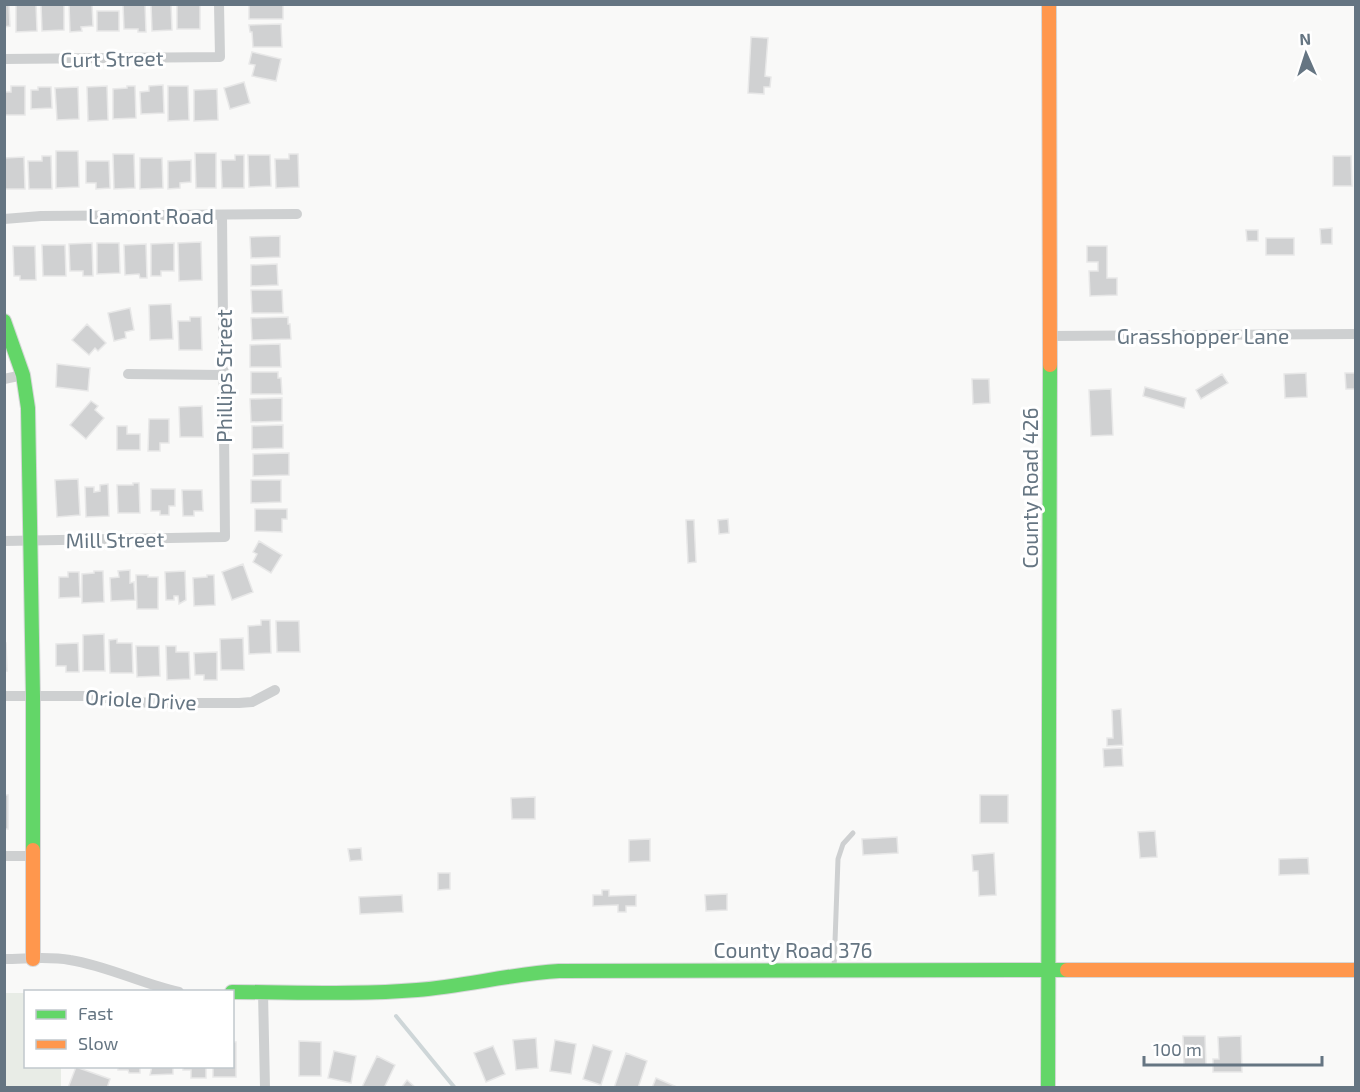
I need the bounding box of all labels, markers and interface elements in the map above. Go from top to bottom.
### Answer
north arrow [1276,24,1336,84]
text: N [1299,29,1311,48]
street label: Curt Street [60,45,164,71]
street label: Lamont Road [88,203,214,228]
street label: Phillips Street [211,309,236,443]
street label: Grasshopper Lane [1117,323,1289,348]
street label: County Road 426 [1017,407,1042,569]
street label: Mill Street [65,526,165,552]
street label: Oriole Drive [85,684,197,714]
street label: County Road 376 [714,937,872,962]
legend [24,990,234,1068]
text: Fast [78,1002,113,1024]
scale bar [1144,1029,1322,1067]
text: Slow [78,1032,119,1054]
text: 100 m [1153,1038,1202,1060]

